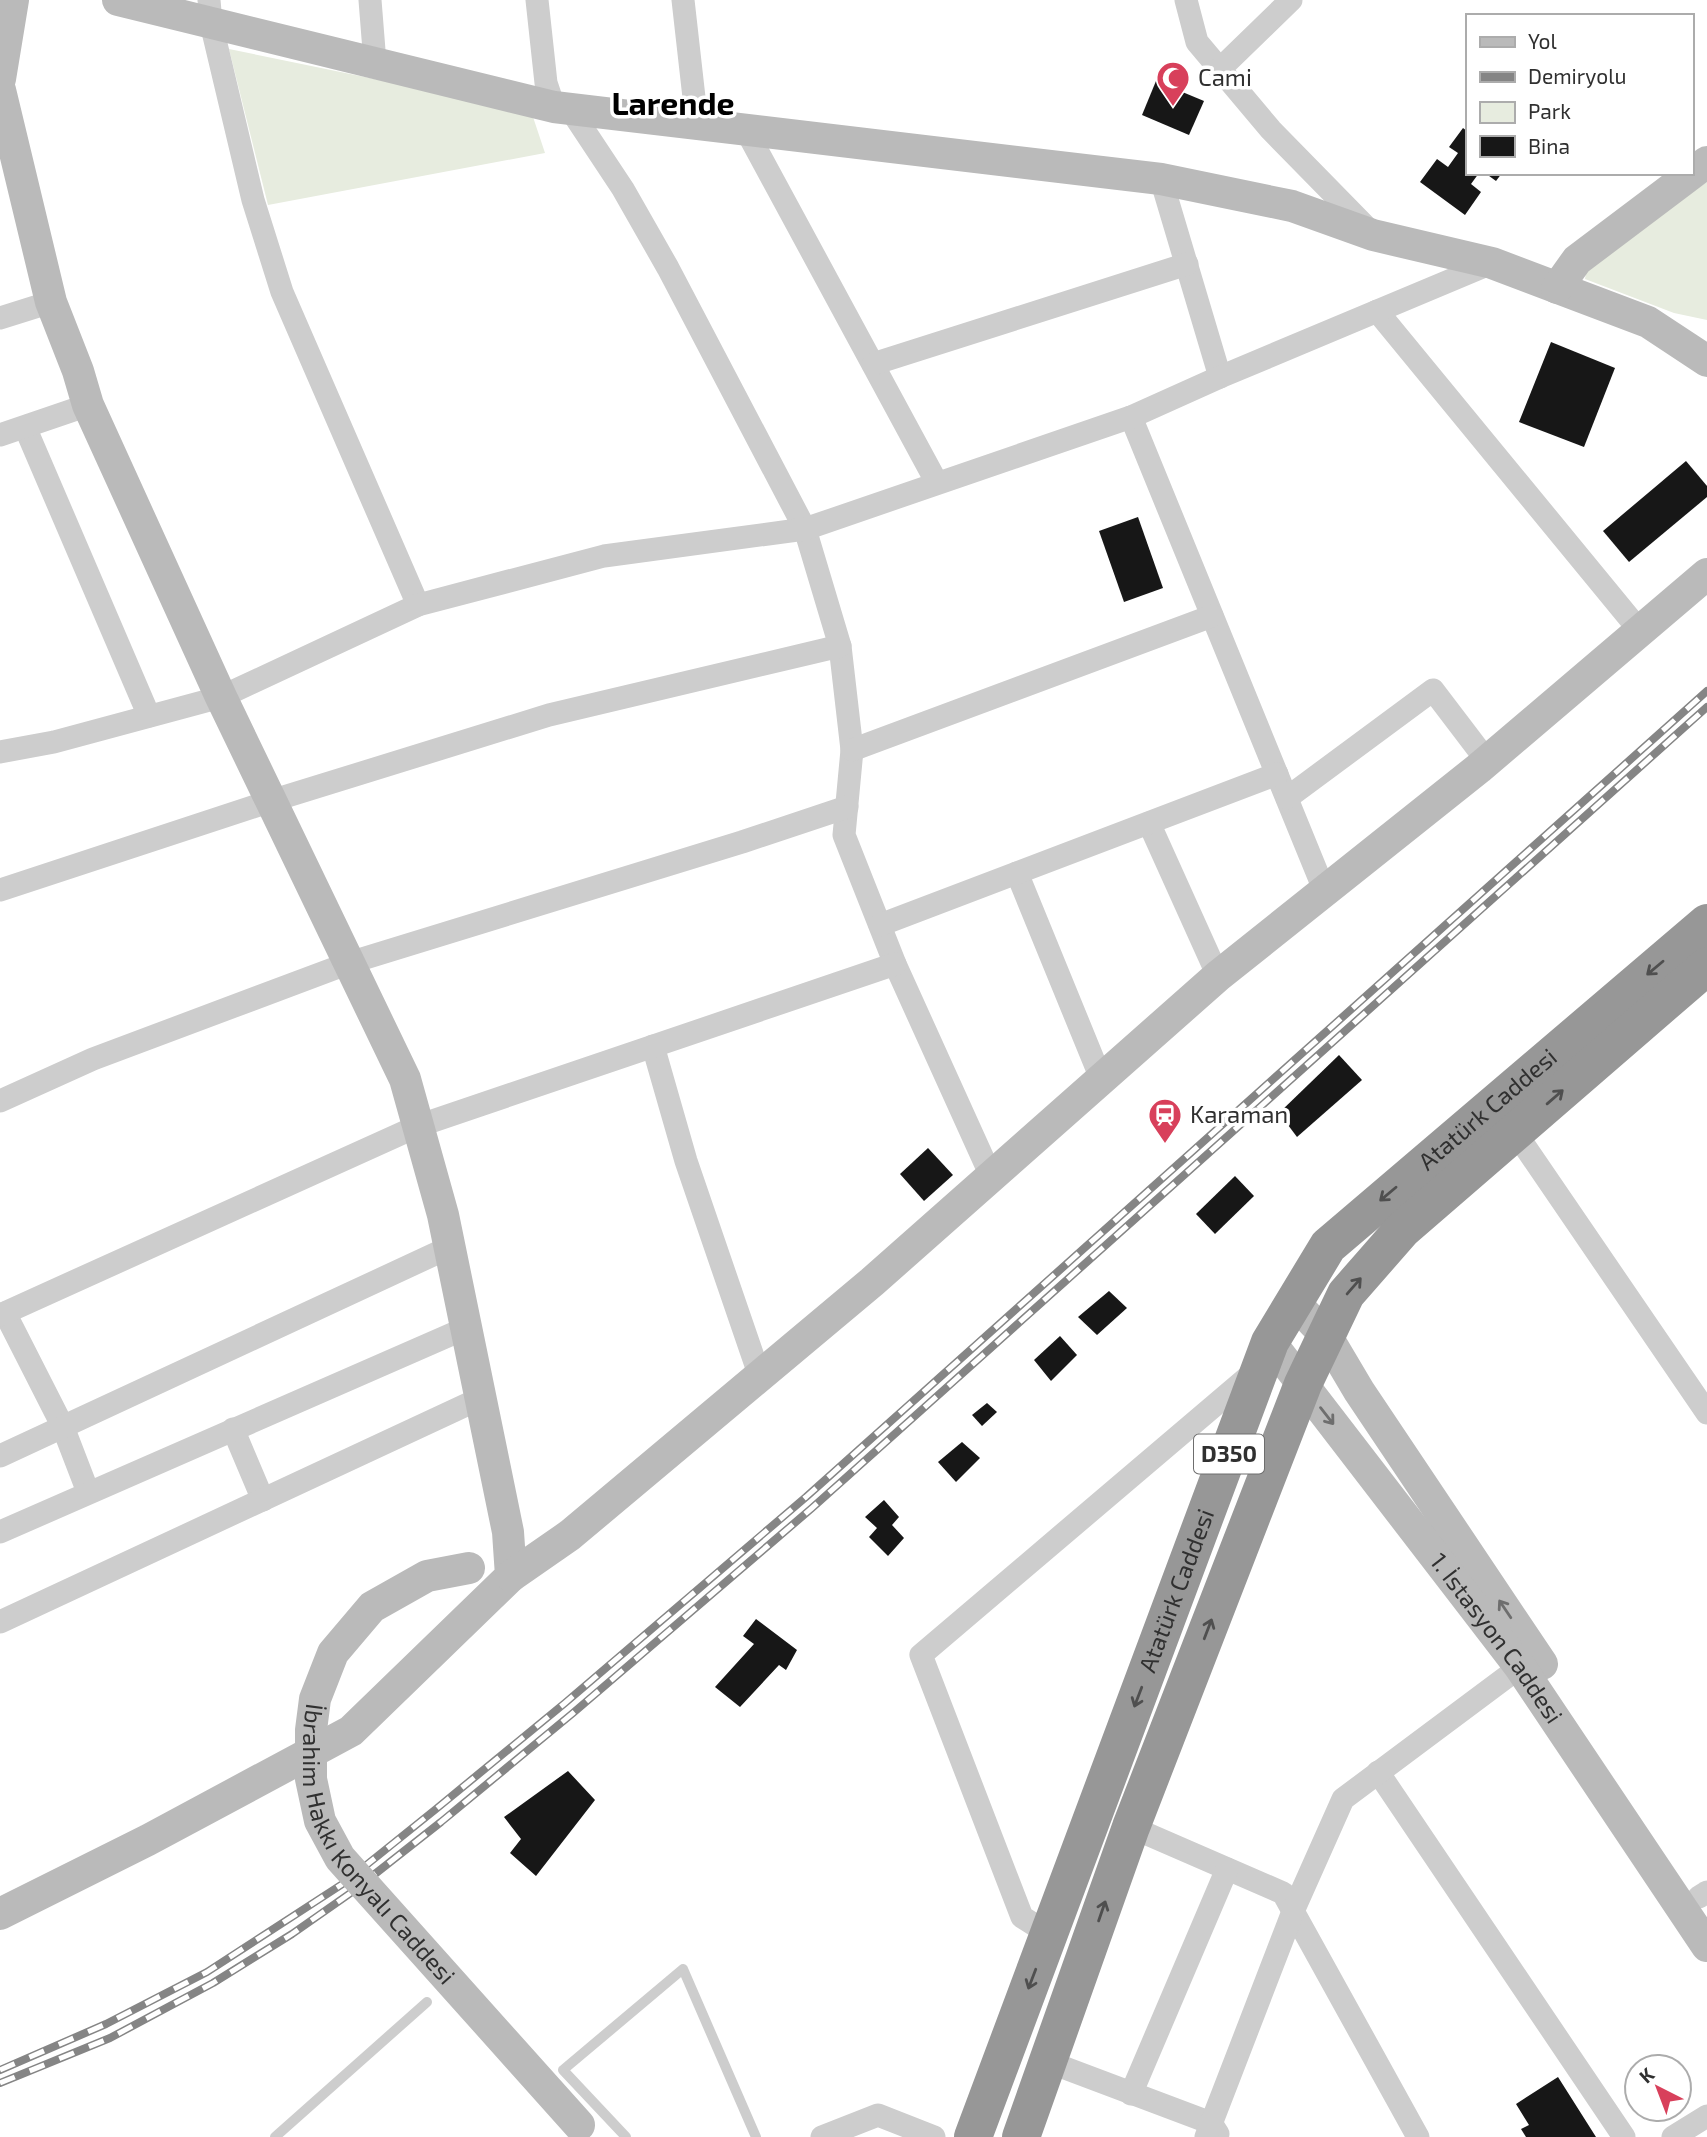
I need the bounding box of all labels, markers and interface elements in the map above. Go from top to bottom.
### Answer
legend [1466,14,1693,175]
text: Yol [1528,28,1557,53]
mosque icon: Cami [1154,59,1192,108]
place label: Cami [1198,62,1252,91]
text: Demiryolu [1528,63,1626,88]
district label: Larende [611,83,735,121]
text: Park [1528,98,1571,123]
text: Bina [1528,133,1570,158]
one-way arrow [1646,960,1664,976]
street label: Atatürk Caddesi [1412,1042,1562,1175]
one-way arrow [1546,1089,1564,1105]
station icon: Karaman [1146,1096,1184,1145]
place label: Karaman [1190,1099,1288,1128]
one-way arrow [1380,1186,1398,1202]
one-way arrow [1346,1277,1362,1295]
one-way arrow [1319,1406,1334,1425]
road number: D350 [1194,1434,1264,1474]
street label: Atatürk Caddesi [1132,1505,1219,1676]
street label: 1. İstasyon Caddesi [1425,1547,1570,1728]
one-way arrow [1498,1600,1512,1619]
one-way arrow [1202,1619,1215,1641]
one-way arrow [1130,1685,1143,1707]
street label: İbrahim Hakkı Konyalı Caddesi [298,1702,462,1989]
one-way arrow [1097,1901,1109,1923]
one-way arrow [1025,1967,1037,1989]
north arrow [1623,2053,1693,2123]
text: K [1634,2062,1658,2088]

